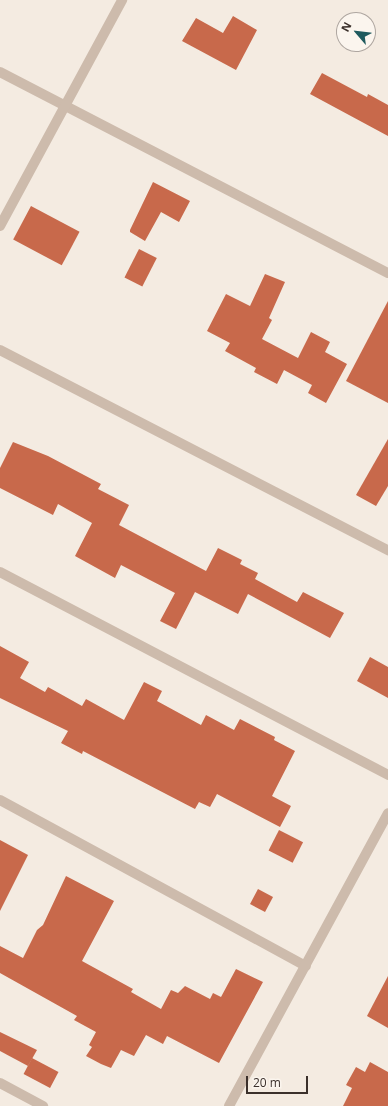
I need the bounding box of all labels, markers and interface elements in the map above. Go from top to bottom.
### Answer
north arrow [336,12,376,52]
text: N [337,19,355,34]
scale bar [248,1068,310,1094]
text: 20 m [253,1074,281,1091]

